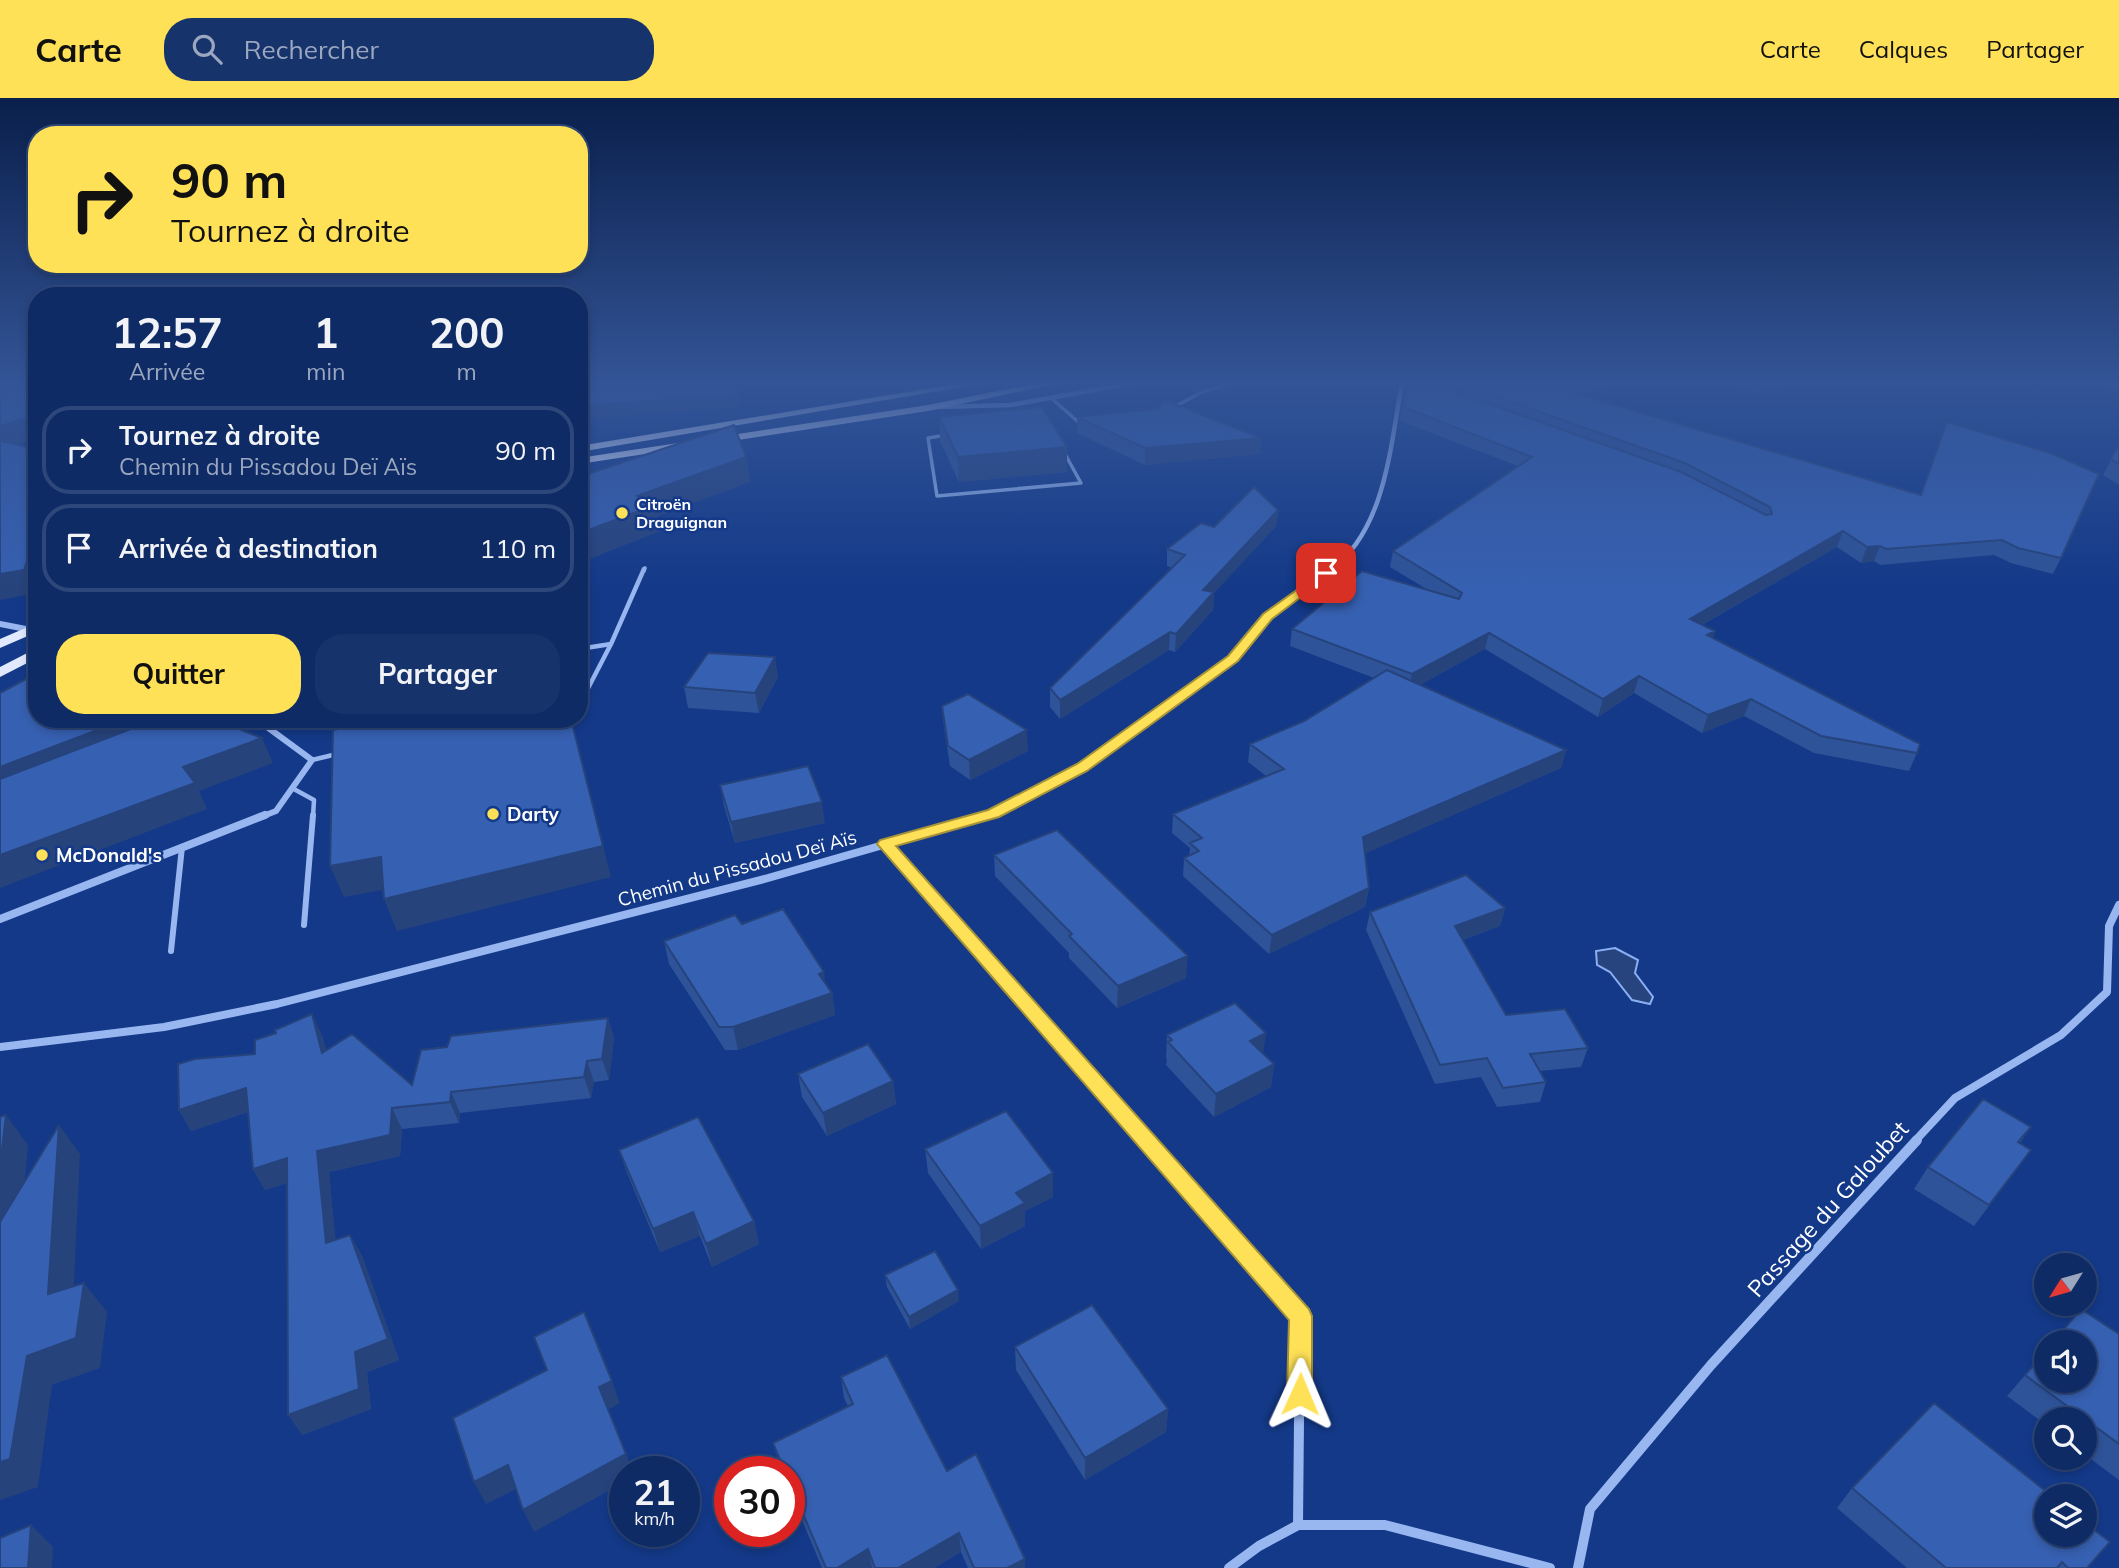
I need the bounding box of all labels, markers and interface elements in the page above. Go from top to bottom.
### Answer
search box [164,18,654,81]
text: Carte [35,29,122,70]
icon: search [188,30,226,68]
text: Rechercher [244,33,379,66]
text: Carte [1760,34,1821,64]
text: Calques [1859,34,1948,64]
text: Partager [1986,34,2084,64]
text: 90 m [171,149,287,210]
icon: right [56,154,147,245]
text: Tournez à droite [171,210,410,250]
text: 12:57 [112,306,223,359]
text: 1 [313,306,338,359]
text: 200 [429,306,504,359]
text: Arrivée [129,357,205,386]
text: min [306,357,345,386]
text: m [457,357,477,386]
text: Tournez à droite [119,419,320,452]
icon: right [60,431,98,469]
text: 90 m [495,434,556,467]
text: Chemin du Pissadou Deï Aïs [119,452,417,481]
place label: Citroën Draguignan [636,494,727,532]
marker: Citroën Draguignan [614,505,630,521]
icon: arrive [60,529,98,567]
text: Arrivée à destination [119,532,378,565]
text: 110 m [480,532,556,565]
pin [1296,543,1356,603]
icon: arrive [1307,554,1345,592]
button: Quitter [56,634,301,714]
button: Partager [315,634,560,714]
place label: Darty [507,802,560,826]
marker: Darty [485,806,501,822]
street label: Chemin du Pissadou Deï Aïs [615,825,859,911]
place label: McDonald's [56,843,162,867]
marker: McDonald's [34,847,50,863]
street label: Passage du Galoubet [1741,1115,1914,1303]
north arrow [2034,1253,2096,1316]
map controls [2034,1253,2097,1547]
button: sound [2034,1330,2097,1393]
position arrow [1263,1357,1337,1431]
button: search [2034,1407,2097,1470]
speed limit sign: 30 [714,1456,805,1547]
text: 21 [633,1470,676,1514]
button: layers [2034,1484,2097,1547]
text: km/h [634,1507,675,1530]

